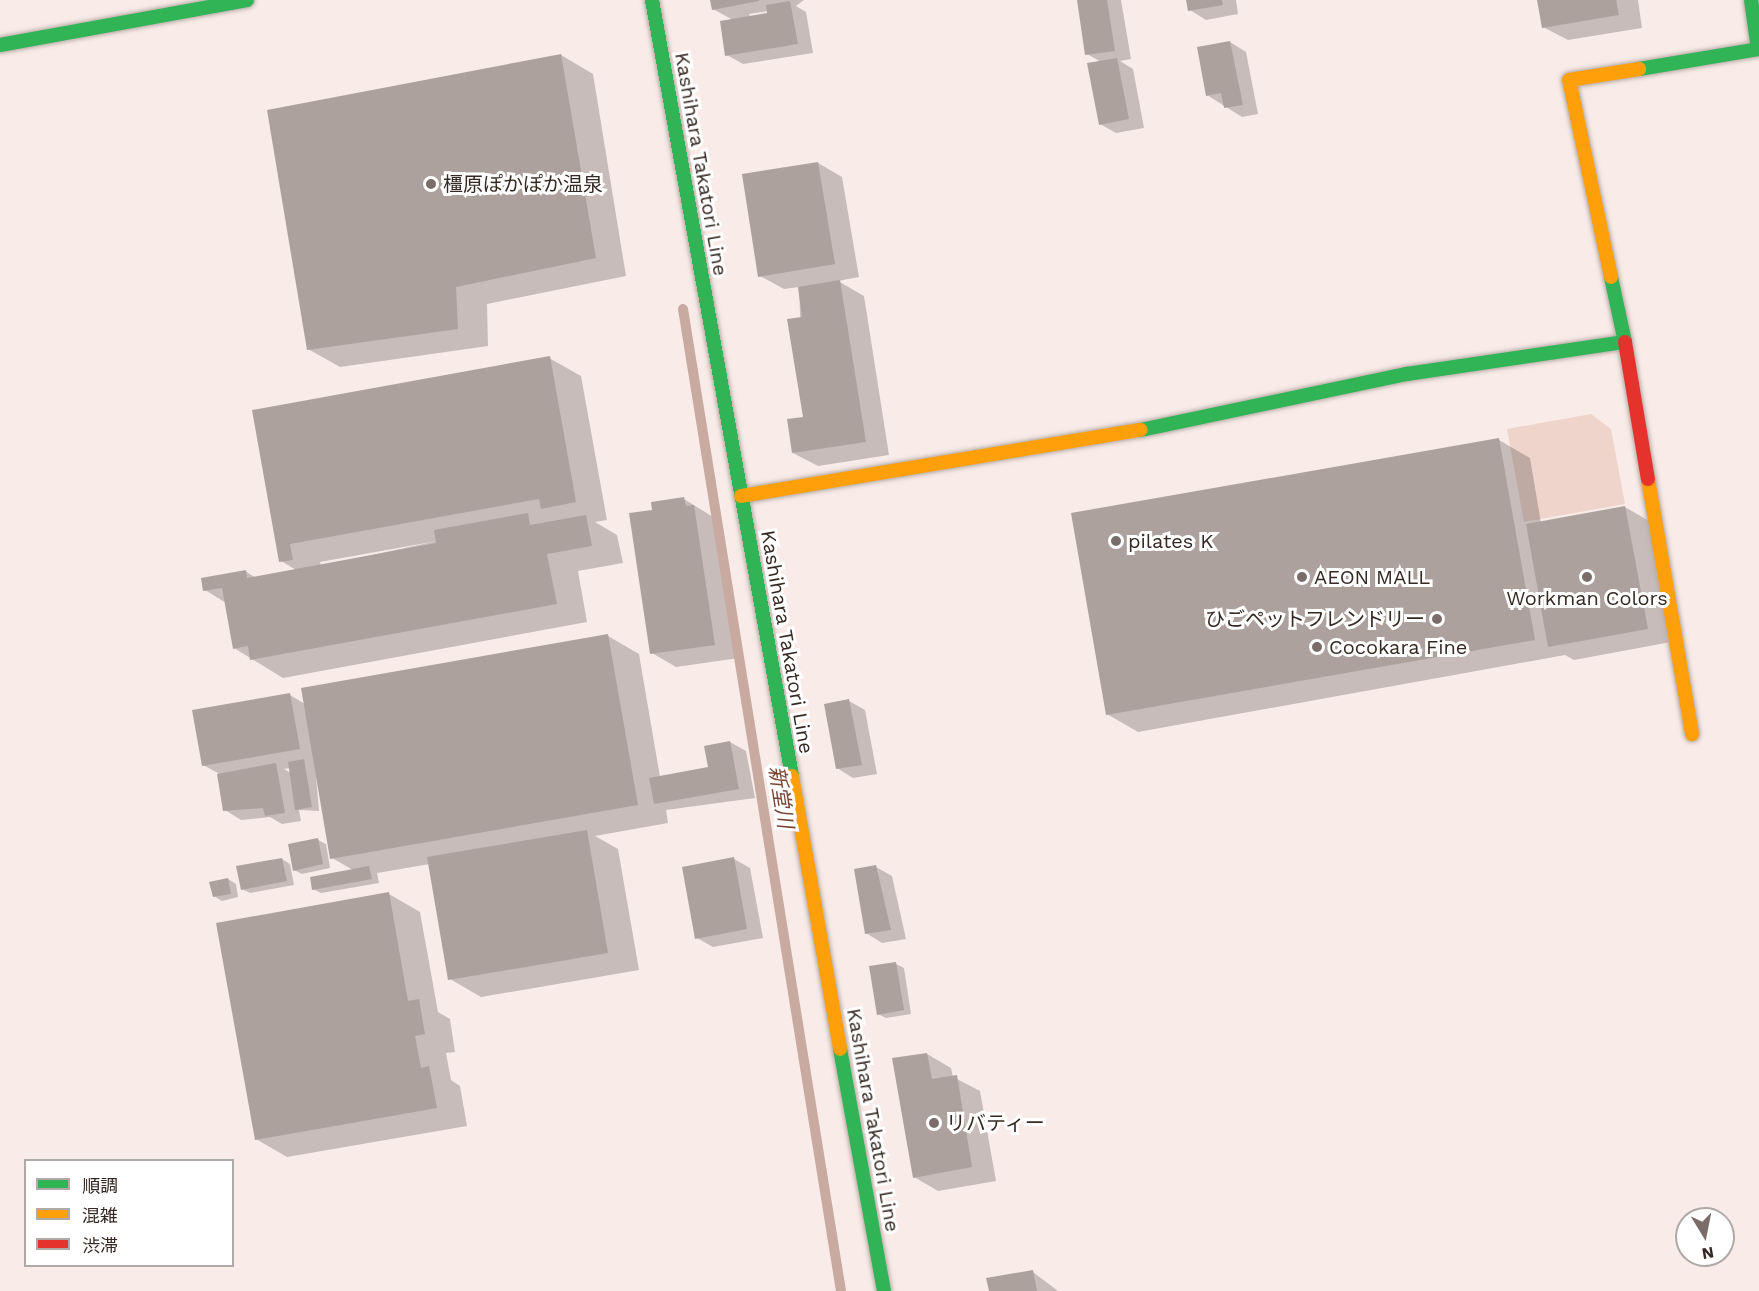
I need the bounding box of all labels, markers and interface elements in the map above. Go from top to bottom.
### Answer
street label: Kashihara Takatori Line [669,50,733,278]
place label: 橿原ぽかぽか温泉 [443,172,603,196]
marker: 橿原ぽかぽか温泉 [424,177,438,191]
street label: Kashihara Takatori Line [755,528,819,756]
place label: pilates K [1128,529,1213,553]
marker: pilates K [1109,534,1123,548]
place label: AEON MALL [1314,565,1430,589]
marker: AEON MALL [1295,570,1309,584]
marker: Workman Colors [1580,570,1594,584]
place label: Workman Colors [1506,586,1668,610]
place label: ひごペットフレンドリー [1205,607,1425,631]
marker: ひごペットフレンドリー [1430,612,1444,626]
place label: Cocokara Fine [1329,635,1468,659]
marker: Cocokara Fine [1310,640,1324,654]
water label: 新堂川 [764,764,798,830]
street label: Kashihara Takatori Line [841,1006,905,1234]
place label: リバティー [946,1111,1046,1135]
marker: リバティー [927,1116,941,1130]
legend [24,1159,234,1267]
text: 順調 [82,1175,118,1196]
text: 混雑 [82,1205,118,1226]
north arrow [1675,1207,1735,1267]
text: 渋滞 [82,1235,118,1256]
text: N [1700,1243,1715,1264]

